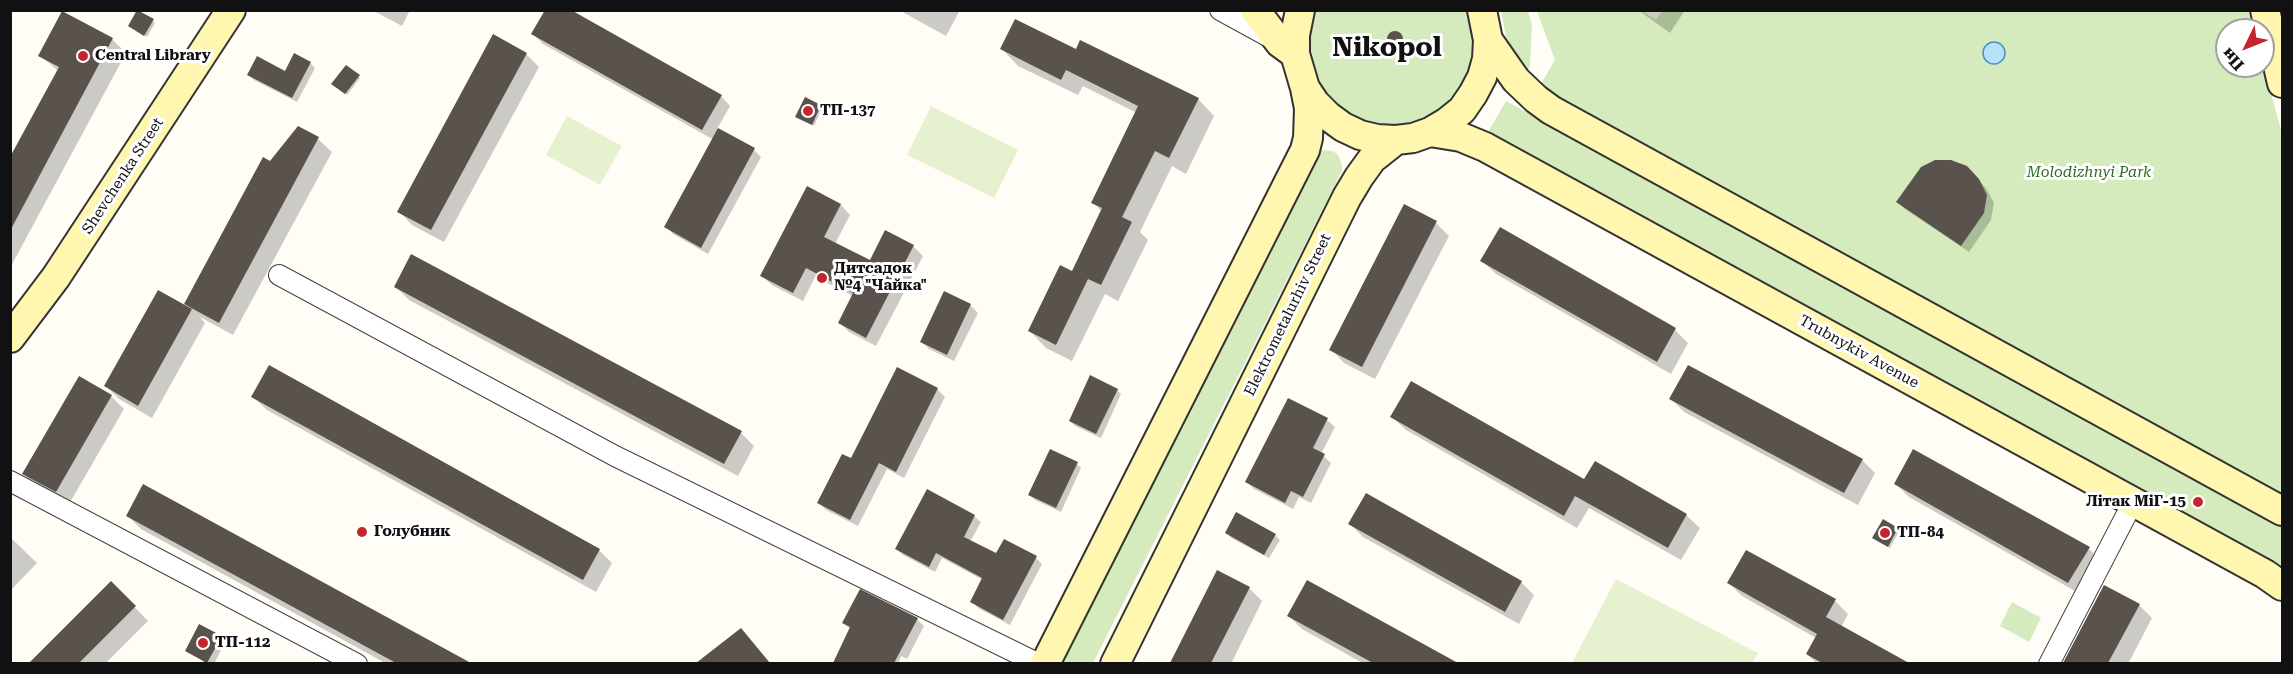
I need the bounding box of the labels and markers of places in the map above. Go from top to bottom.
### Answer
place label: Central Library [95,47,211,65]
marker: Central Library [76,49,90,63]
place label: ТП-137 [820,102,875,120]
marker: ТП-137 [801,104,815,118]
place label: Дитсадок №4 "Чайка" [834,260,927,295]
marker: Дитсадок №4 "Чайка" [815,271,829,285]
place label: Літак МіГ-15 [2086,493,2186,511]
marker: Літак МіГ-15 [2191,495,2205,509]
place label: Голубник [374,523,451,541]
place label: ТП-84 [1897,524,1944,542]
marker: Голубник [355,525,369,539]
marker: ТП-84 [1878,526,1892,540]
place label: ТП-112 [215,634,270,652]
marker: ТП-112 [196,636,210,650]

